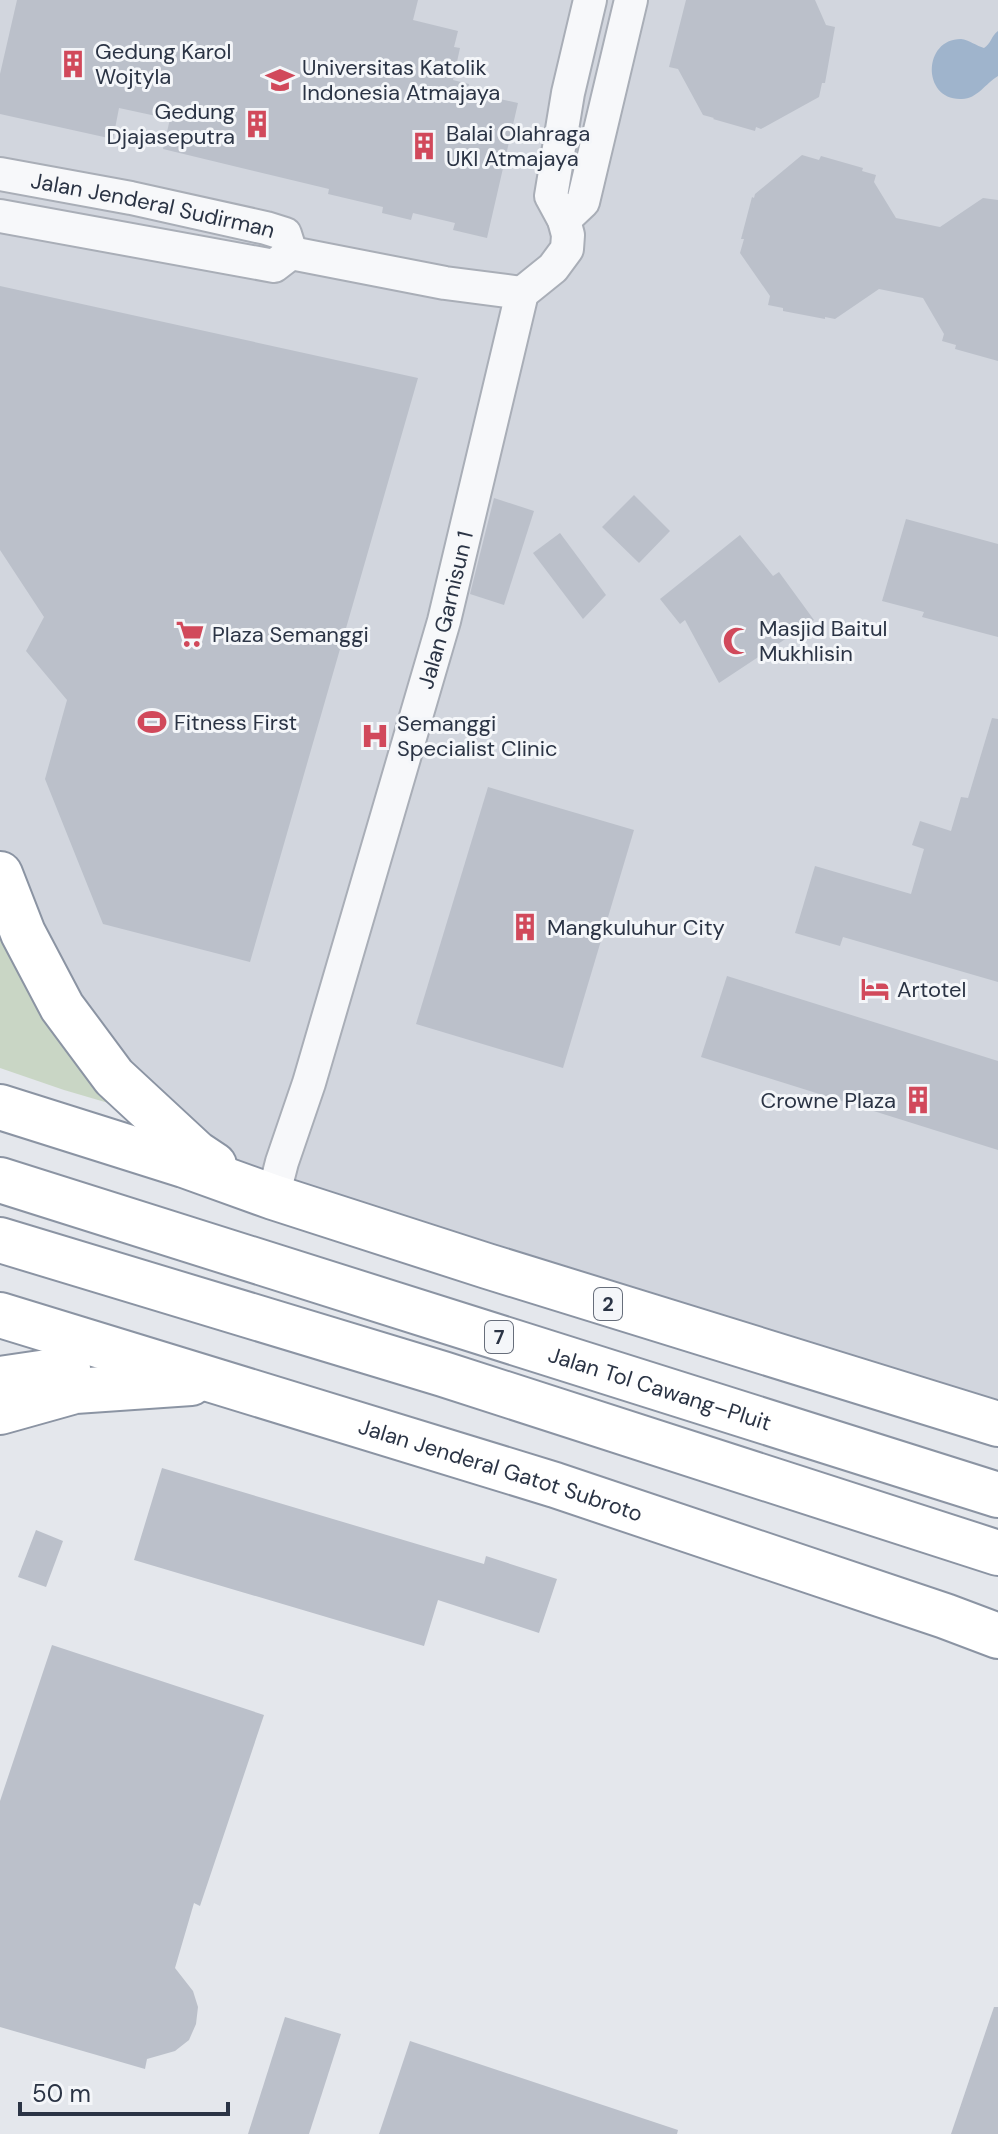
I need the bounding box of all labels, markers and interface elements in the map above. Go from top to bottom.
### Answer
place label: Gedung Karol Wojtyla [95,37,231,91]
building icon: Gedung Karol Wojtyla [58,49,88,79]
place label: Universitas Katolik Indonesia Atmajaya [302,53,500,107]
school or university icon: Universitas Katolik Indonesia Atmajaya [265,65,295,95]
place label: Gedung Djajaseputra [107,97,235,151]
building icon: Gedung Djajaseputra [242,109,272,139]
place label: Balai Olahraga UKI Atmajaya [446,119,590,173]
building icon: Balai Olahraga UKI Atmajaya [409,131,439,161]
street label: Jalan Jenderal Sudirman [29,165,279,244]
street label: Jalan Garnisun 1 [410,528,479,692]
place label: Masjid Baitul Mukhlisin [759,614,887,668]
supermarket icon: Plaza Semanggi [175,619,205,649]
place label: Plaza Semanggi [212,620,369,649]
mosque icon: Masjid Baitul Mukhlisin [722,626,752,656]
sports icon: Fitness First [137,707,167,737]
place label: Fitness First [174,708,297,737]
place label: Semanggi Specialist Clinic [397,709,558,763]
hospital icon: Semanggi Specialist Clinic [360,721,390,751]
building icon: Mangkuluhur City [510,912,540,942]
place label: Mangkuluhur City [547,913,725,942]
hotel icon: Artotel [860,974,890,1004]
place label: Artotel [897,975,966,1004]
building icon: Crowne Plaza [903,1085,933,1115]
place label: Crowne Plaza [760,1086,896,1115]
road number: 2 [594,1288,622,1320]
road number: 7 [485,1321,513,1353]
street label: Jalan Tol Cawang–Pluit [545,1340,775,1437]
street label: Jalan Jenderal Gatot Subroto [355,1411,647,1528]
scale bar [20,2066,228,2116]
text: 50 m [32,2078,91,2109]

